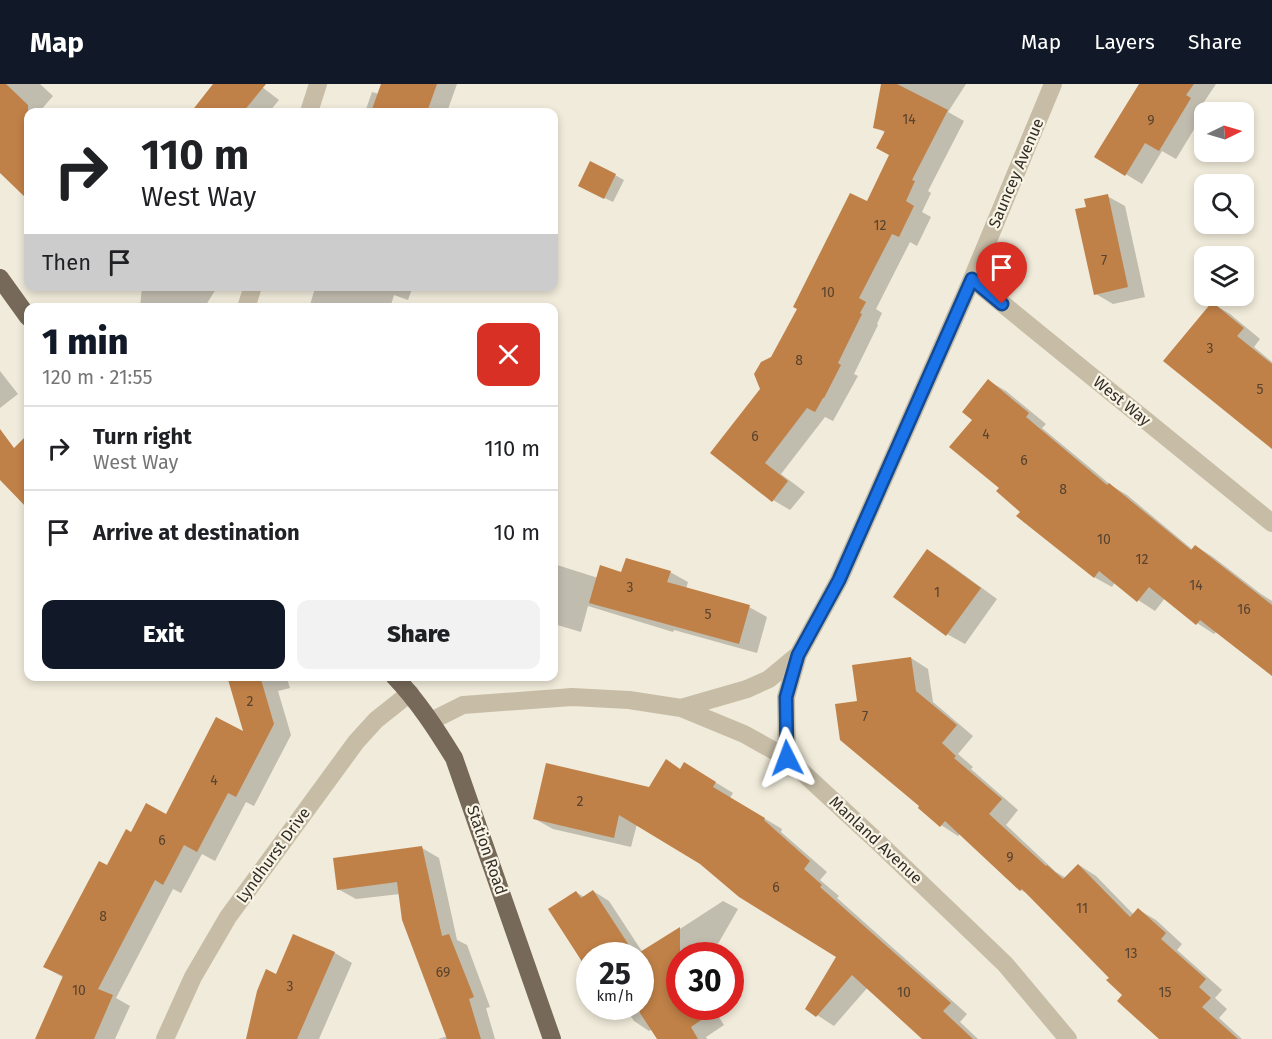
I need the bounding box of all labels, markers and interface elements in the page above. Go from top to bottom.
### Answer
text: Map [30,26,84,59]
text: Map [1021,29,1061,55]
text: Layers [1094,29,1155,55]
text: Share [1188,29,1242,55]
north arrow [1194,102,1254,162]
map controls [1194,102,1254,306]
house number: 14 [902,111,916,128]
house number: 9 [1147,112,1155,129]
street label: Sauncey Avenue [984,115,1048,231]
text: 110 m [141,130,249,180]
icon: right [42,132,120,210]
button: search [1194,174,1254,234]
text: West Way [141,181,256,213]
house number: 12 [874,217,887,234]
pin [976,242,1027,304]
icon: arrive [103,246,136,279]
button: layers [1194,246,1254,306]
text: Then [42,249,91,276]
icon: arrive [985,251,1018,284]
house number: 7 [1101,252,1107,269]
house number: 10 [821,284,835,301]
text: 1 min [42,320,128,364]
button: close [477,323,540,386]
house number: 3 [1207,340,1214,357]
house number: 8 [795,352,803,369]
text: 120 m · 21:55 [42,365,152,389]
street label: West Way [1089,372,1155,430]
house number: 5 [1256,381,1264,398]
text: Turn right [93,423,192,450]
house number: 4 [982,426,990,443]
house number: 6 [751,428,759,445]
icon: right [42,432,75,465]
text: 110 m [484,435,540,462]
text: West Way [93,450,178,474]
house number: 6 [1020,452,1028,469]
house number: 8 [1059,481,1067,498]
icon: arrive [42,516,75,549]
text: Arrive at destination [93,519,300,546]
text: 10 m [494,519,540,546]
house number: 10 [1097,531,1111,548]
house number: 12 [1136,551,1149,568]
house number: 14 [1189,577,1203,594]
house number: 3 [627,579,634,596]
house number: 1 [934,584,940,601]
button: Exit [42,600,285,669]
button: Share [297,600,540,669]
house number: 16 [1237,601,1251,618]
house number: 5 [704,606,712,623]
house number: 2 [247,693,254,710]
house number: 7 [862,708,868,725]
position arrow [755,726,819,790]
house number: 4 [210,772,218,789]
street label: Manland Avenue [826,792,926,888]
house number: 2 [577,793,584,810]
street label: Station Road [463,803,511,897]
street label: Lyndhurst Drive [232,804,314,906]
house number: 6 [158,832,166,849]
house number: 9 [1006,849,1014,866]
house number: 6 [772,879,780,896]
house number: 11 [1076,900,1088,917]
house number: 8 [99,908,107,925]
speed limit sign: 30 [666,942,744,1020]
house number: 13 [1124,945,1138,962]
text: 25 [599,956,631,992]
house number: 69 [436,964,450,981]
house number: 3 [287,978,294,995]
house number: 10 [72,982,86,999]
house number: 10 [897,984,911,1001]
house number: 15 [1158,984,1172,1001]
text: km/h [596,987,634,1005]

